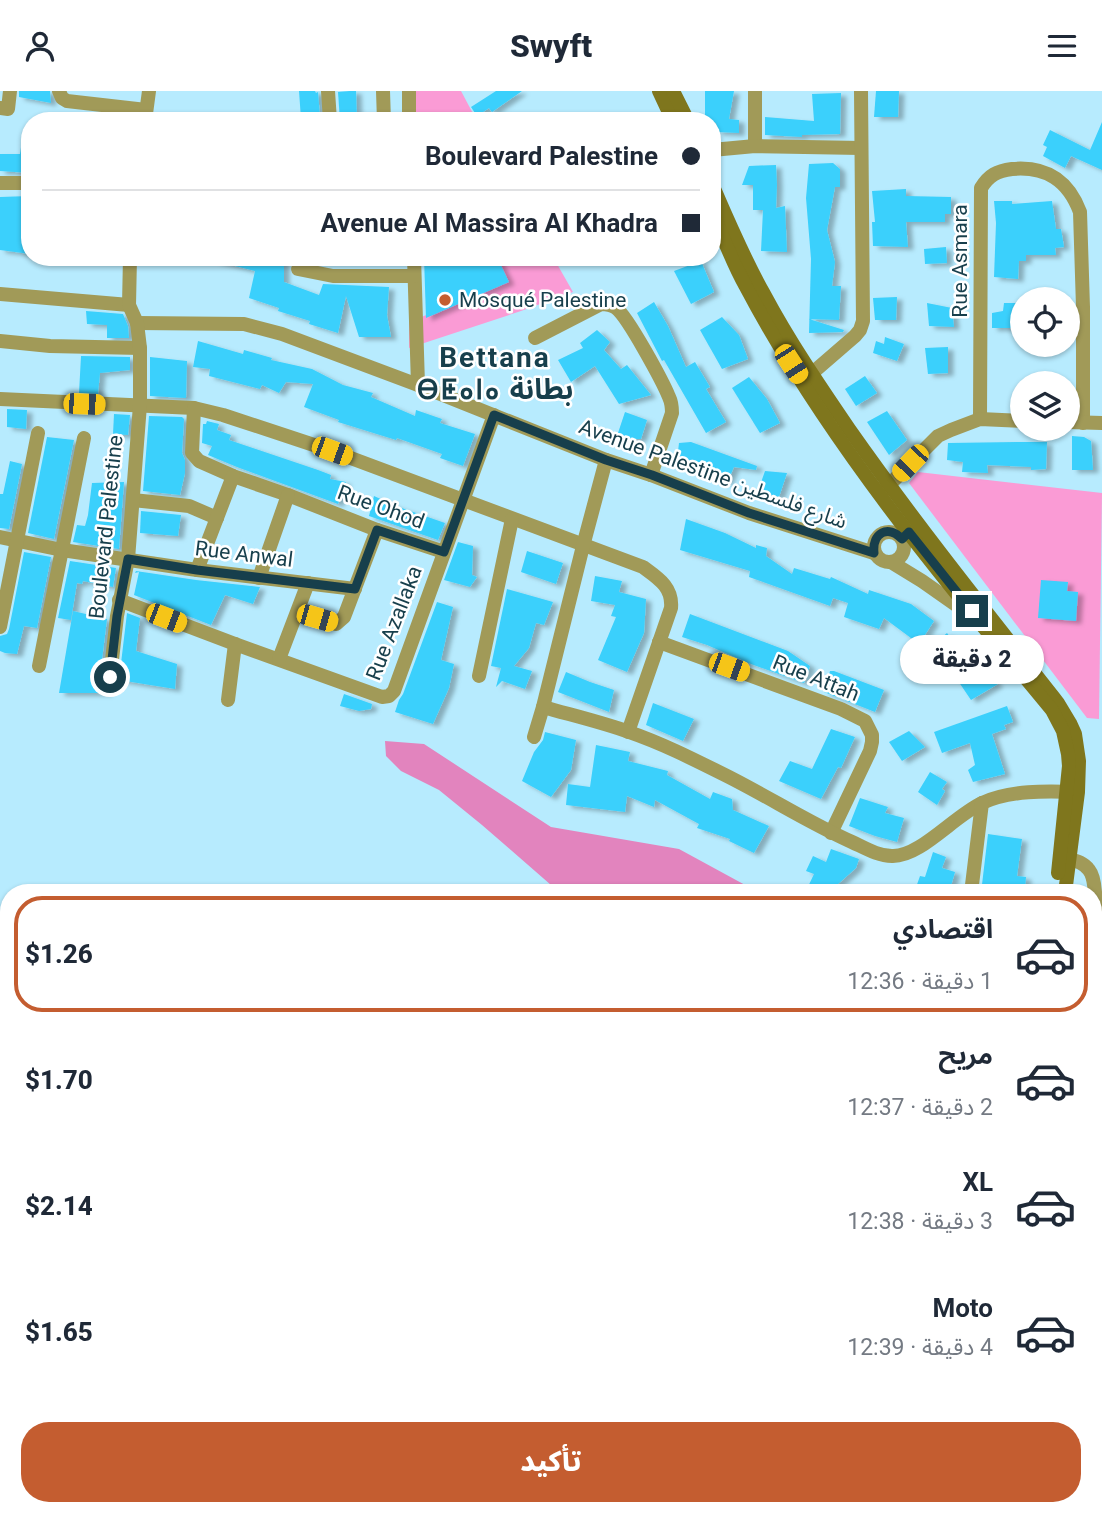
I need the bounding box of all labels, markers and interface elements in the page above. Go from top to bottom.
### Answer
icon: person [21,27,59,65]
text: Swyft [510,27,592,65]
icon: menu [1043,27,1081,65]
text: Boulevard Palestine [425,141,658,171]
street label: Rue Asmara [948,204,972,318]
text: Avenue Al Massira Al Khadra [320,208,658,238]
map controls [1010,287,1080,441]
button: locate [1010,287,1080,357]
place label: Mosqué Palestine [459,288,626,312]
marker: Mosqué Palestine [437,292,453,308]
district label: Bettana ⴱⵟⴰⵏⴰ بطانة [417,341,573,406]
car [771,341,812,387]
button: layers [1010,371,1080,441]
car [63,393,106,415]
street label: Avenue Palestine شارع فلسطين [575,414,850,537]
street label: Boulevard Palestine [84,434,128,620]
car [309,434,356,468]
car [888,441,933,485]
street label: Rue Ohod [334,480,428,534]
street label: Rue Anwal [194,536,294,572]
street label: Rue Azallaka [361,563,427,683]
route end [956,595,988,627]
car [143,601,190,635]
car [294,602,341,634]
callout: 2 دقيقة [900,635,1044,685]
text: 2 دقيقة [932,646,1012,673]
car [706,650,753,684]
street label: Rue Attah [769,650,863,706]
route start [94,661,126,693]
text: اقتصادي [893,914,993,944]
icon: car [1014,923,1077,986]
text: $1.26 [25,939,93,969]
text: 1 دقيقة · 12:36 [847,968,993,995]
text: مريح [938,1040,993,1070]
icon: car [1014,1049,1077,1112]
text: $1.70 [25,1065,93,1095]
text: 2 دقيقة · 12:37 [847,1094,993,1121]
text: XL [962,1167,993,1197]
icon: car [1014,1175,1077,1238]
text: $2.14 [25,1191,93,1221]
text: 3 دقيقة · 12:38 [847,1208,993,1235]
text: Moto [932,1293,993,1323]
icon: car [1014,1301,1077,1364]
text: $1.65 [25,1317,93,1347]
text: 4 دقيقة · 12:39 [847,1334,993,1361]
button: تأكيد [21,1422,1081,1502]

